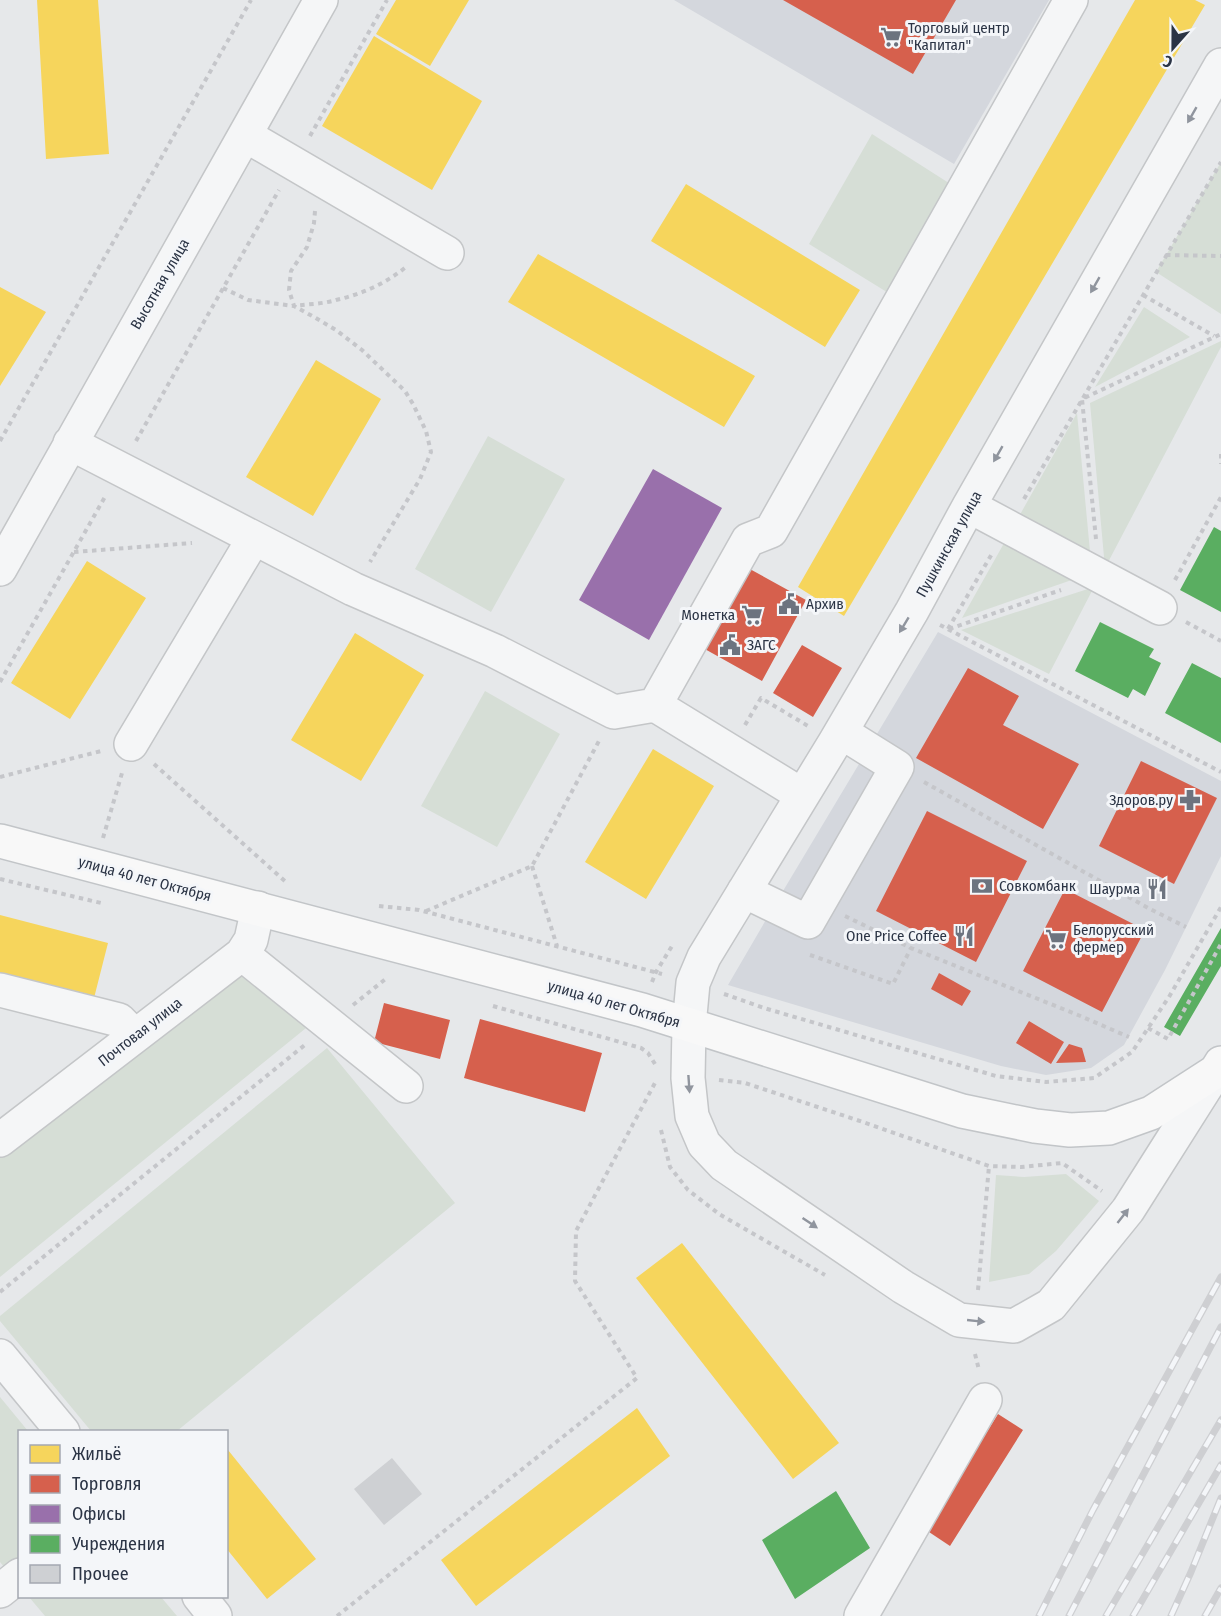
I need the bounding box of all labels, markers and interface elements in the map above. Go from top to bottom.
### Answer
north arrow [1143,18,1203,78]
place label: Торговый центр "Капитал" [908,19,1010,54]
supermarket icon: Торговый центр "Капитал" [879,25,903,49]
text: С [1160,51,1175,72]
one-way arrow [1186,107,1197,123]
street label: Высотная улица [127,235,193,333]
one-way arrow [1090,276,1100,293]
one-way arrow [993,446,1004,462]
street label: Пушкинская улица [912,488,986,600]
public building icon: Архив [777,592,801,616]
place label: Архив [806,595,844,613]
supermarket icon: Монетка [740,603,764,627]
place label: Монетка [681,606,735,624]
one-way arrow [899,617,909,634]
public building icon: ЗАГС [718,633,742,657]
place label: ЗАГС [747,636,776,654]
pharmacy icon: Здоров.ру [1178,788,1202,812]
place label: Здоров.ру [1109,791,1173,809]
street label: улица 40 лет Октября [77,853,213,905]
bank icon: Совкомбанк [970,874,994,898]
place label: Совкомбанк [999,877,1076,895]
restaurant icon: Шаурма [1145,877,1169,901]
place label: Шаурма [1089,880,1140,898]
place label: Белорусский фермер [1073,921,1154,956]
restaurant icon: One Price Coffee [952,924,976,948]
place label: One Price Coffee [846,927,947,945]
supermarket icon: Белорусский фермер [1044,927,1068,951]
street label: улица 40 лет Октября [546,976,682,1032]
street label: Почтовая улица [95,994,185,1070]
one-way arrow [684,1075,694,1094]
one-way arrow [1117,1208,1130,1224]
one-way arrow [801,1218,818,1229]
one-way arrow [967,1317,986,1326]
legend [18,1430,228,1598]
text: Жильё [72,1443,122,1465]
text: Торговля [72,1473,141,1495]
text: Офисы [72,1503,126,1525]
text: Учреждения [71,1533,165,1555]
text: Прочее [72,1563,129,1585]

